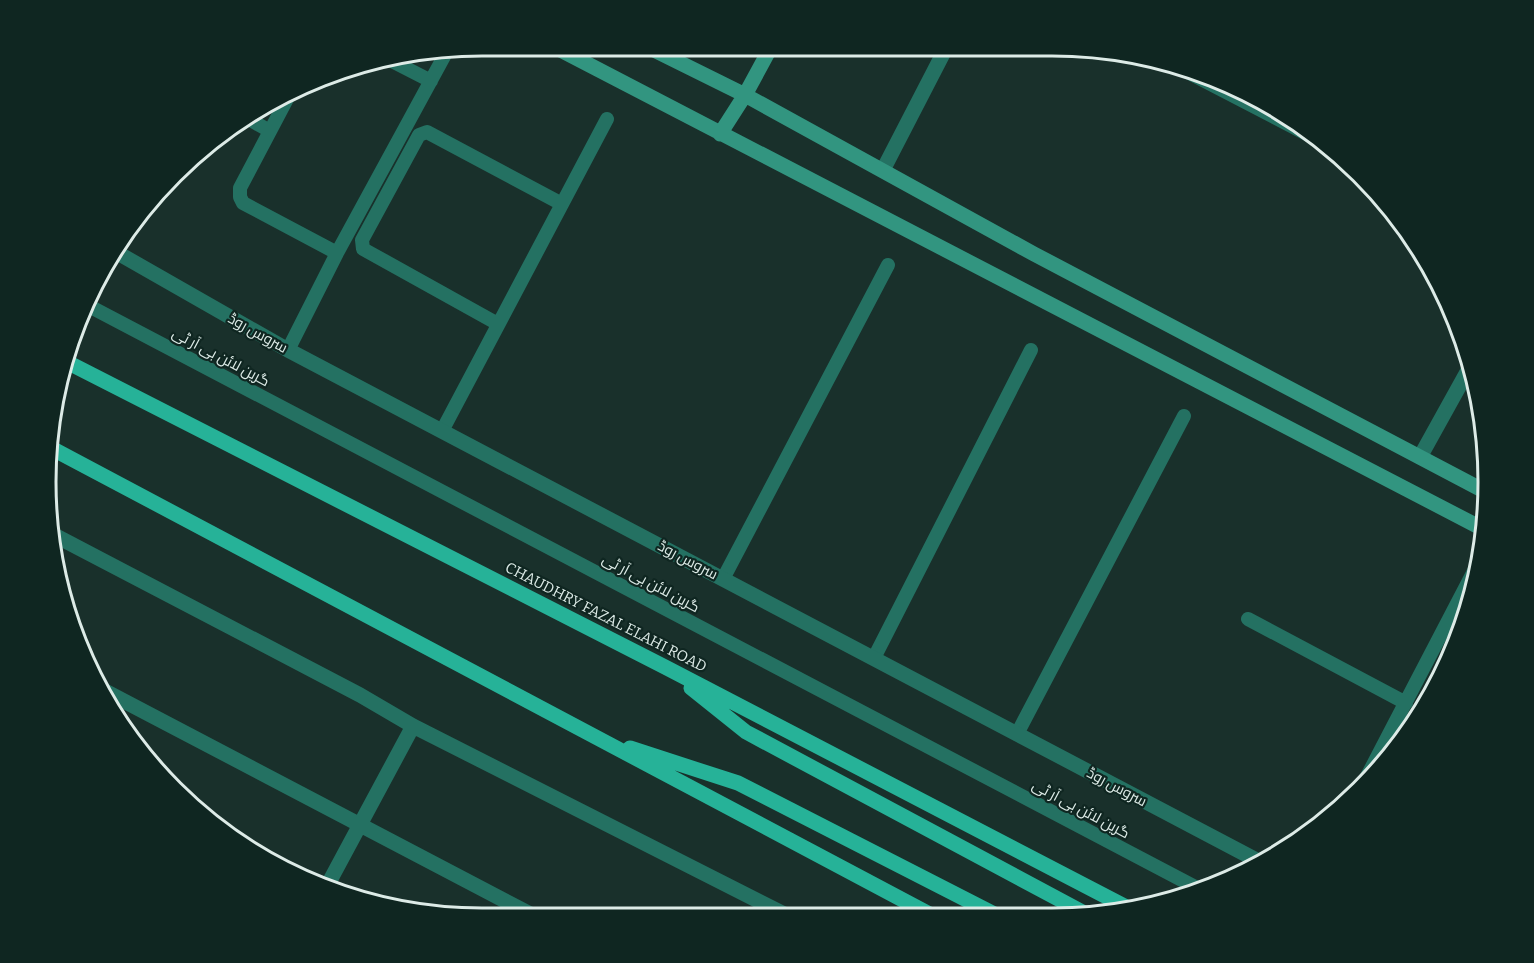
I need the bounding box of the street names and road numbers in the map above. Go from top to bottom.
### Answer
street label: سروس روڈ [225,309,291,358]
street label: گرین لائن بی آر ٹی [169,324,273,391]
street label: سروس روڈ [654,537,721,584]
street label: گرین لائن بی آر ٹی [599,550,703,617]
street label: CHAUDHRY FAZAL ELAHI ROAD [502,558,710,676]
street label: سروس روڈ [1083,764,1150,811]
street label: گرین لائن بی آر ٹی [1029,776,1133,843]

